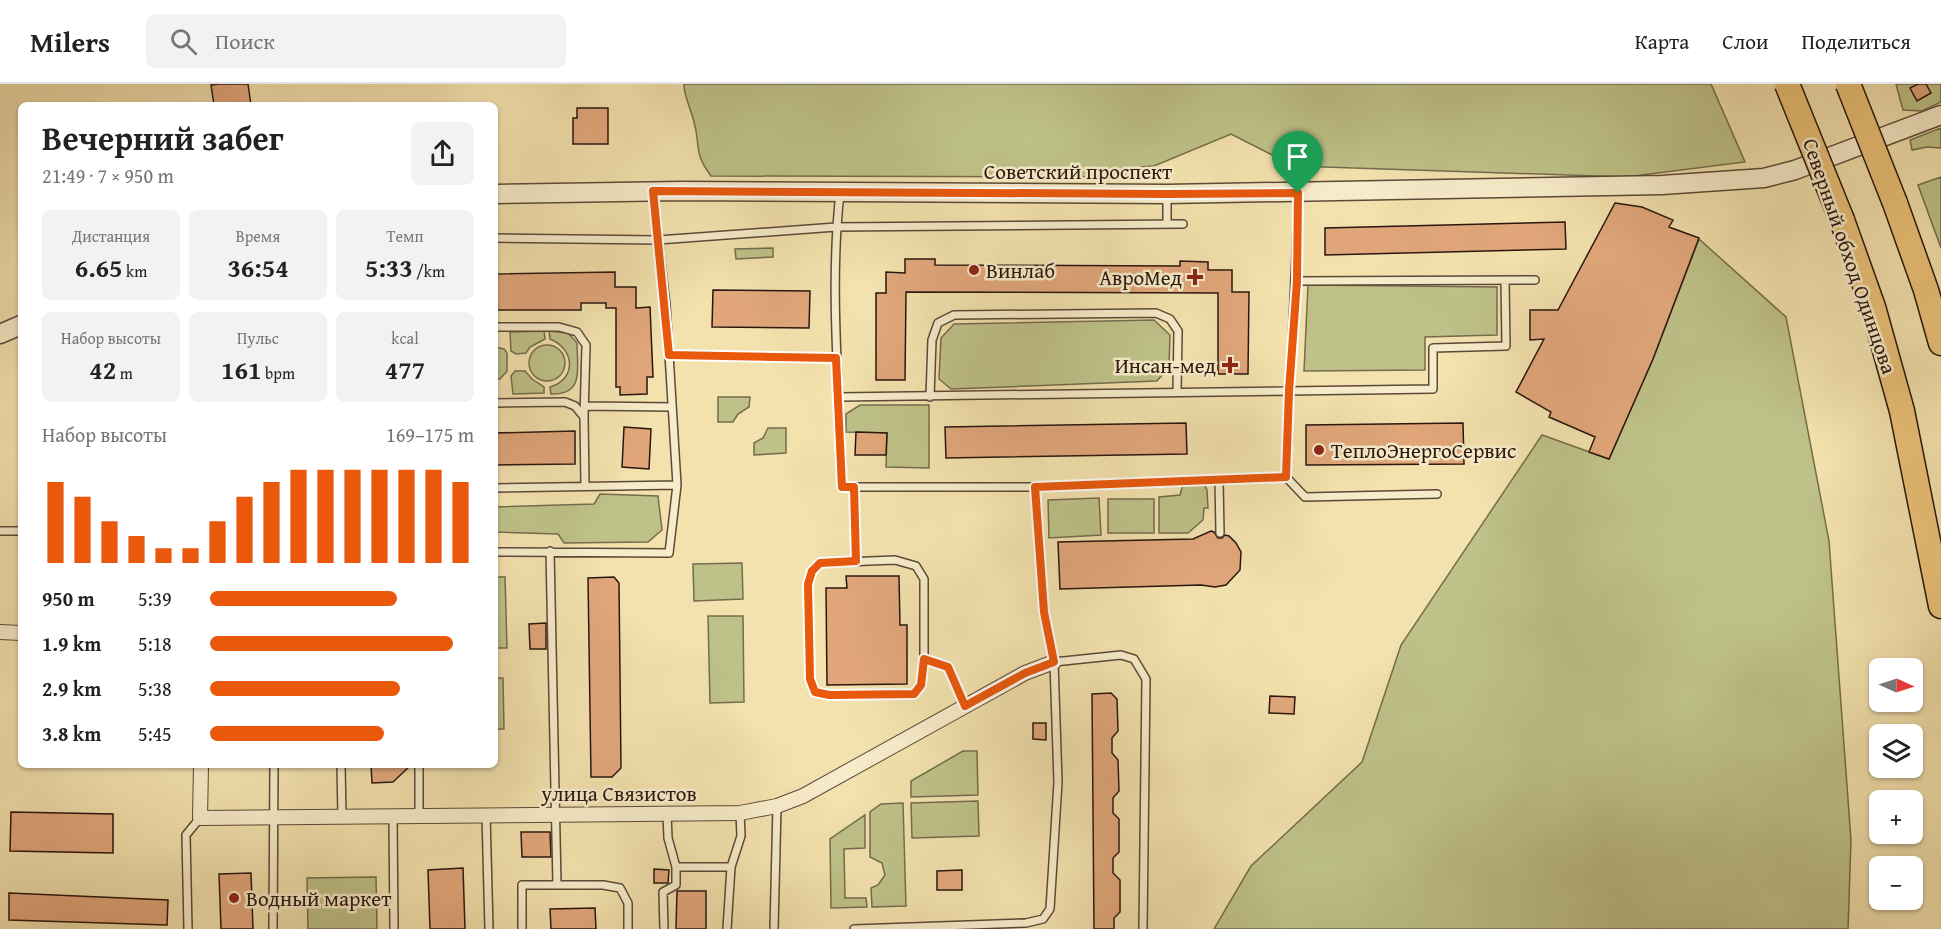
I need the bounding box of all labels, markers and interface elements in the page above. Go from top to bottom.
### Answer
search box [146,14,566,68]
text: Milers [30,21,110,62]
icon: search [167,25,200,58]
text: Поиск [215,25,275,57]
text: Карта [1635,26,1689,57]
text: Слои [1722,26,1768,57]
text: Поделиться [1801,26,1911,57]
text: Вечерний забег [42,114,284,162]
button: share [411,122,474,185]
pin [1272,131,1323,193]
street label: Северный обход Одинцова [1795,134,1905,378]
icon: arrive [1281,140,1314,173]
street label: Советский проспект [984,156,1172,187]
text: 21:49 · 7 × 950 m [42,161,174,190]
text: Дистанция [72,224,150,248]
text: Время [236,224,280,248]
text: Темп [387,224,423,248]
text: 6.65 [75,248,123,287]
text: 36:54 [227,248,289,287]
text: 5:33 [365,248,413,287]
place label: Винлаб [986,255,1055,286]
text: km [123,259,147,283]
text: /km [413,259,445,283]
place label: АвроМед [1099,262,1183,293]
marker: Винлаб [967,263,981,277]
marker: АвроМед [1186,268,1204,286]
text: Набор высоты [61,326,161,350]
text: Пульс [237,326,279,350]
text: kcal [391,326,419,350]
text: 42 [89,350,116,389]
text: 161 [221,350,261,389]
text: 477 [385,350,425,389]
place label: Инсан-мед [1115,350,1217,381]
marker: Инсан-мед [1221,356,1239,374]
text: m [116,361,133,385]
text: bpm [261,361,295,385]
text: Набор высоты [42,420,167,449]
text: 169–175 m [386,420,474,449]
place label: ТеплоЭнергоСервис [1331,435,1516,466]
marker: ТеплоЭнергоСервис [1312,443,1326,457]
text: 950 m [42,584,95,613]
text: 5:39 [138,584,172,613]
text: 1.9 km [42,629,101,658]
text: 5:18 [138,629,172,658]
north arrow [1869,658,1923,712]
map controls [1869,658,1923,910]
text: 2.9 km [42,674,101,703]
text: 5:38 [138,674,172,703]
text: 3.8 km [42,719,101,748]
text: 5:45 [138,719,172,748]
button: layers [1869,724,1923,778]
street label: улица Связистов [540,778,697,809]
button: + [1869,790,1923,844]
button: − [1869,856,1923,910]
place label: Водный маркет [246,883,391,914]
marker: Водный маркет [227,891,241,905]

